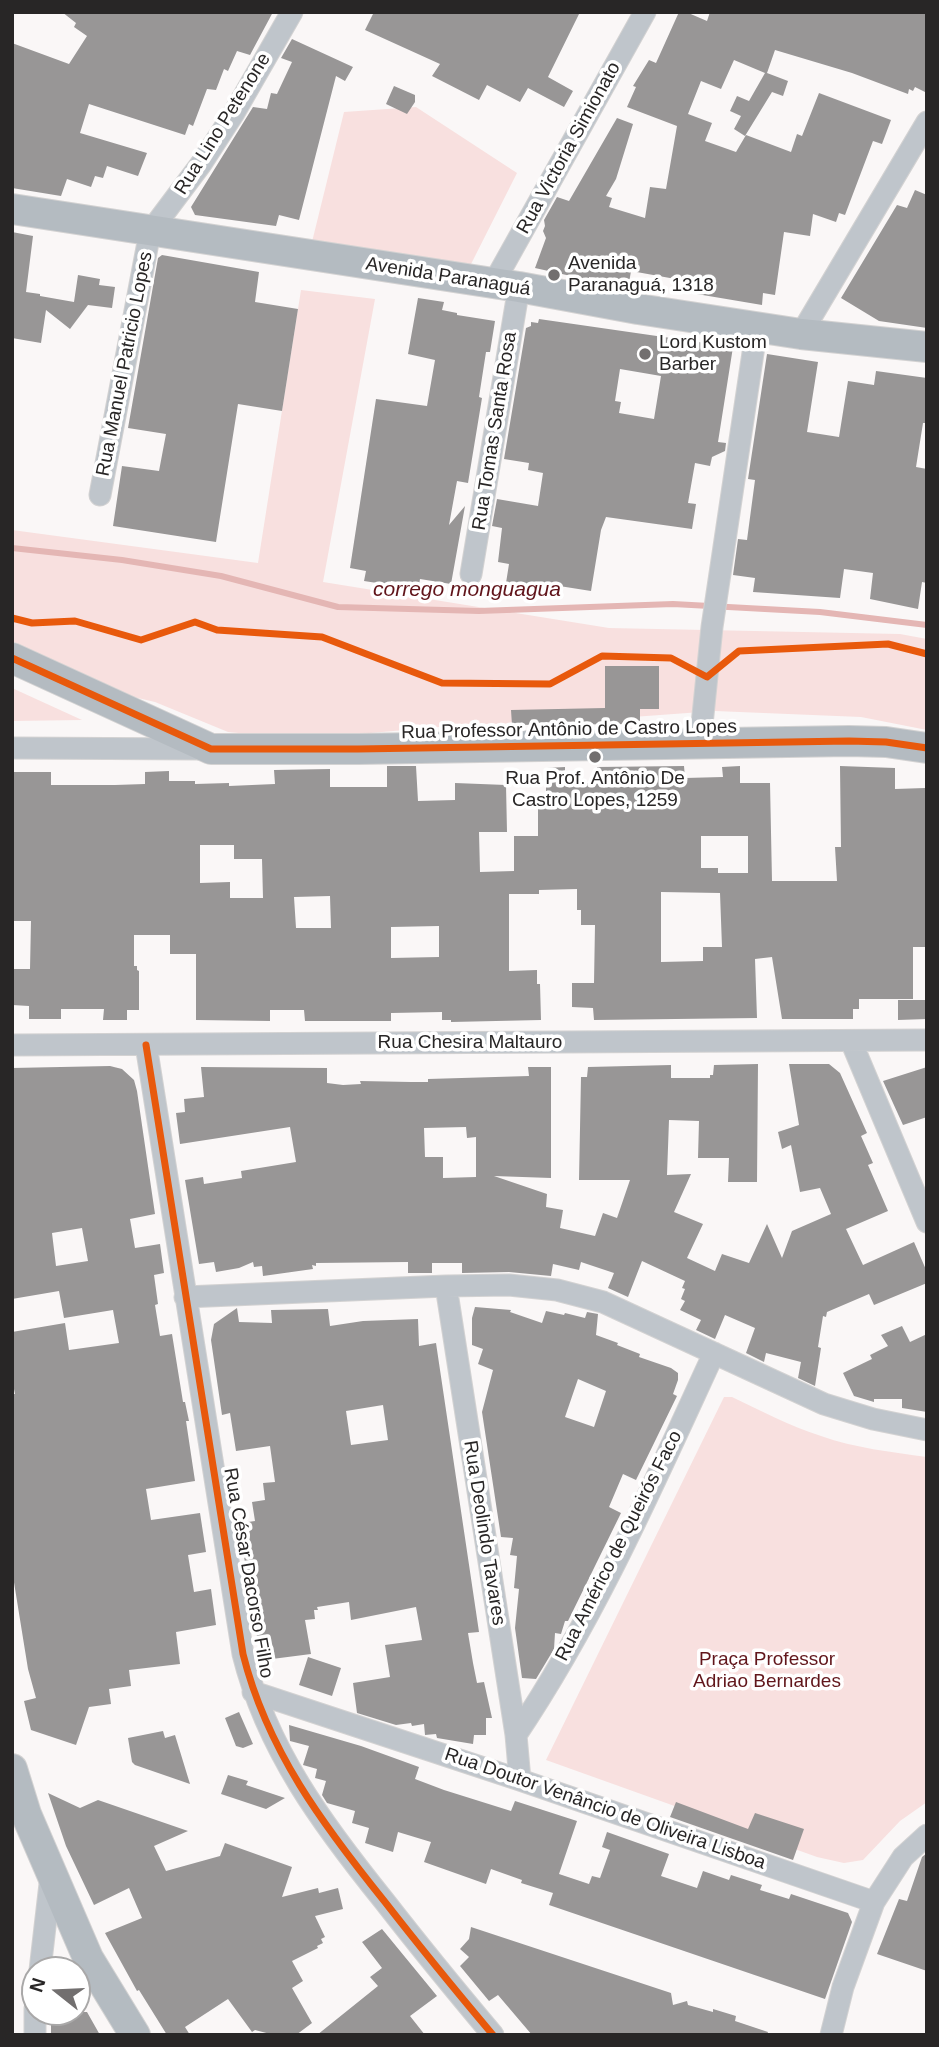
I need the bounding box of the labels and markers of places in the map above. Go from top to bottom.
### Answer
place label: Avenida Paranaguá, 1318 [568,253,714,297]
marker: Avenida Paranaguá, 1318 [546,267,562,283]
place label: Lord Kustom Barber [659,332,767,376]
marker: Lord Kustom Barber [637,346,653,362]
marker: Rua Prof. Antônio De Castro Lopes, 1259 [587,749,603,765]
place label: Rua Prof. Antônio De Castro Lopes, 1259 [505,768,685,812]

